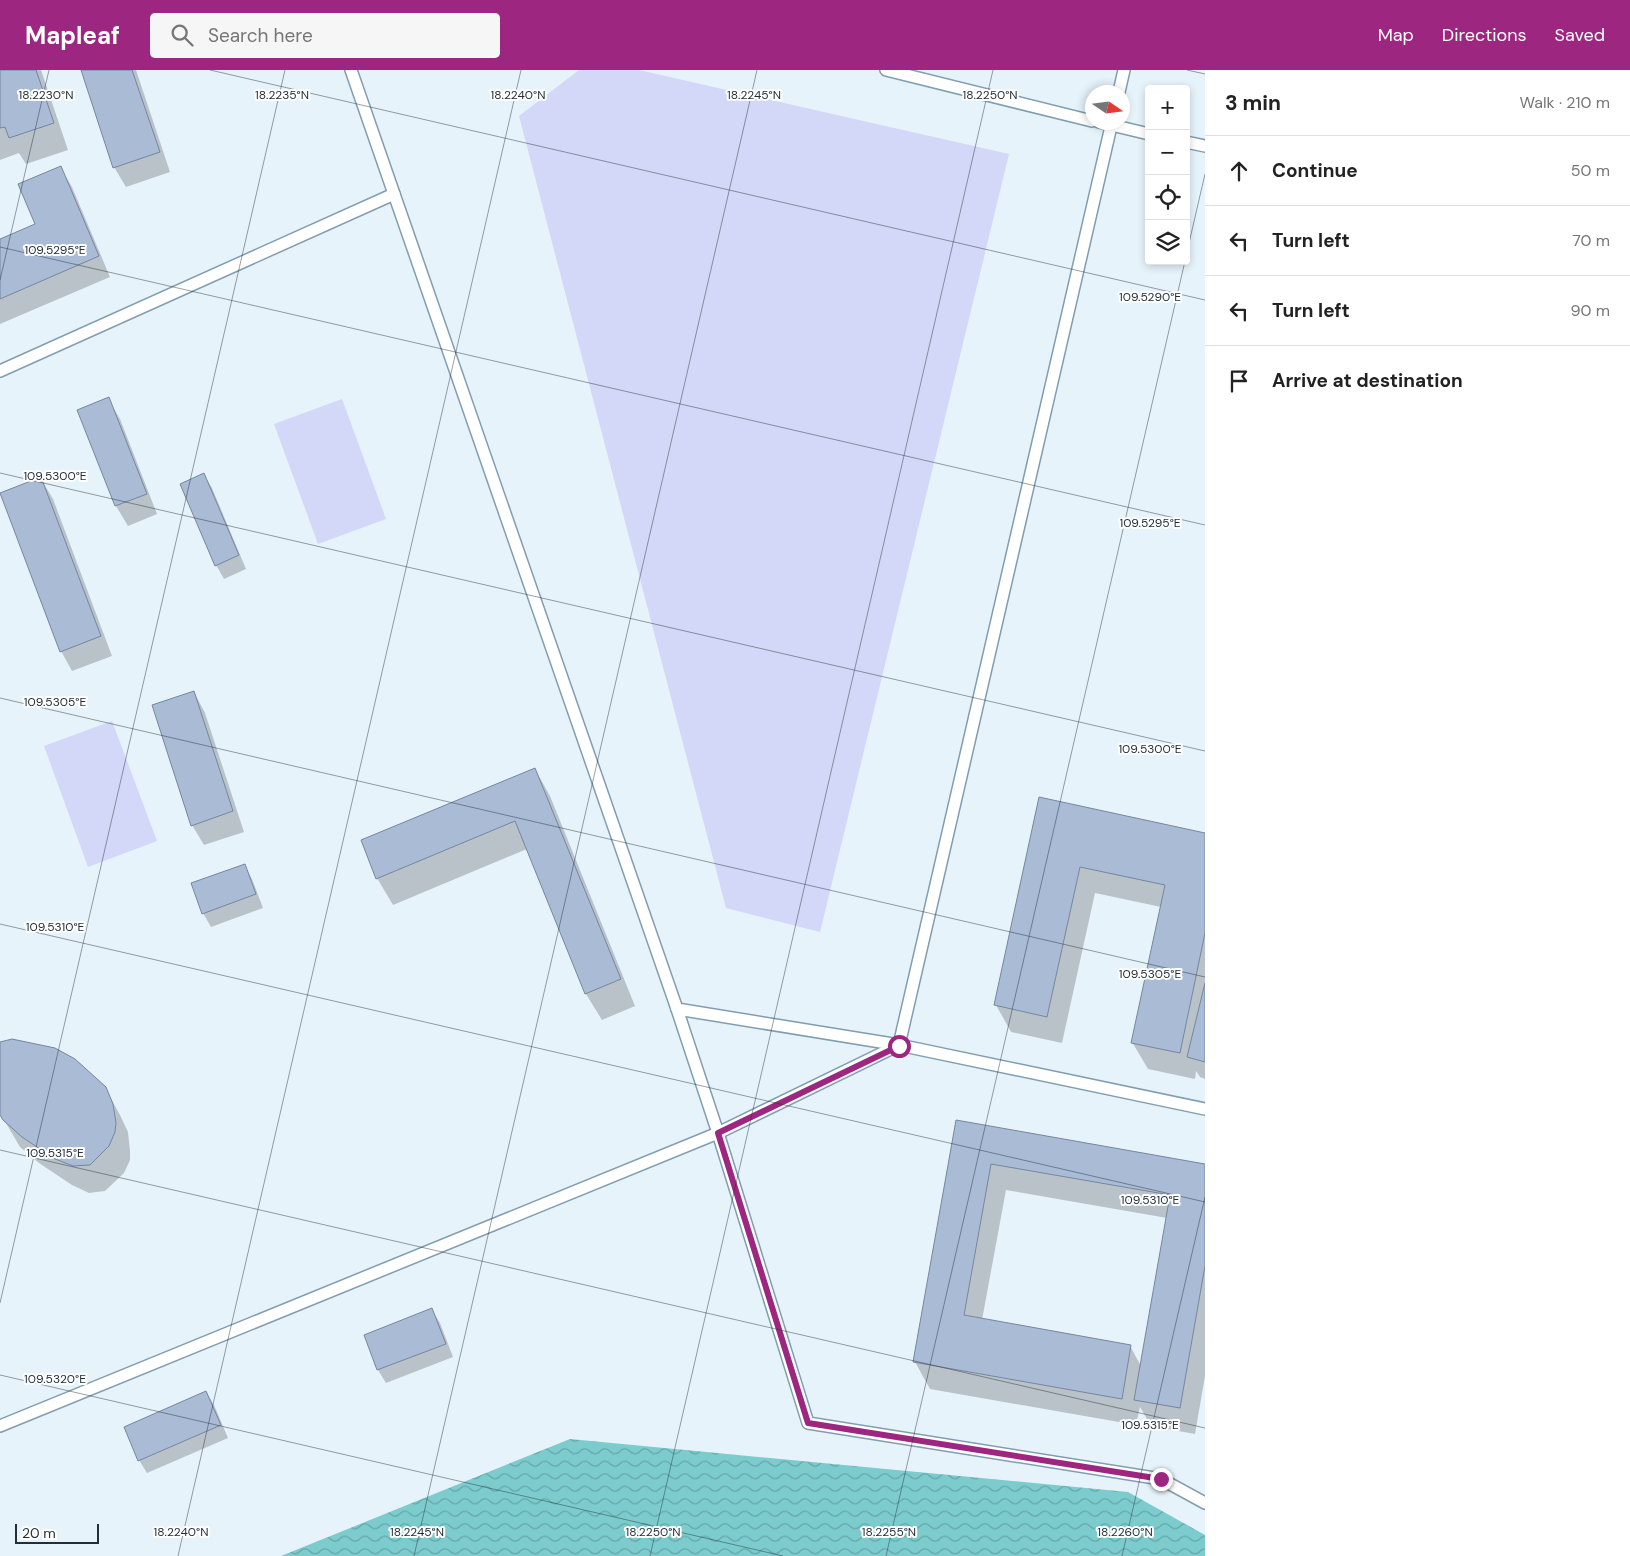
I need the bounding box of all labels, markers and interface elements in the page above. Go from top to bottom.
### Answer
search box [150,13,500,58]
text: Mapleaf [25,20,120,51]
icon: search [168,21,196,49]
text: Search here [208,23,313,48]
text: Map [1378,23,1414,47]
text: Directions [1442,23,1527,47]
text: Saved [1555,23,1605,47]
north arrow [1085,85,1130,130]
map controls [1145,85,1190,265]
button: + [1145,85,1190,130]
text: 18.2230°N [19,87,73,103]
text: 18.2235°N [255,87,309,103]
text: 18.2240°N [491,87,545,103]
text: 18.2245°N [727,87,781,103]
text: 18.2250°N [962,87,1018,103]
text: 3 min [1225,89,1281,117]
text: Walk · 210 m [1520,92,1610,113]
button: − [1145,130,1190,175]
icon: ahead [1225,157,1253,185]
text: Continue [1272,158,1358,183]
text: 50 m [1571,160,1610,181]
button: locate [1145,175,1190,220]
button: layers [1145,220,1190,265]
icon: left [1225,227,1253,255]
text: Turn left [1272,228,1350,253]
text: 70 m [1572,230,1610,251]
text: 109.5295°E [24,242,86,258]
text: 109.5290°E [1119,289,1181,305]
icon: left [1225,297,1253,325]
text: Turn left [1272,298,1350,323]
text: 90 m [1570,300,1610,321]
icon: arrive [1225,367,1253,395]
text: Arrive at destination [1272,368,1463,393]
text: 109.5300°E [23,468,87,484]
text: 109.5295°E [1119,515,1181,531]
text: 109.5305°E [24,694,86,710]
text: 109.5300°E [1118,741,1182,757]
text: 109.5310°E [26,919,84,935]
text: 109.5305°E [1119,966,1181,982]
route start [888,1035,911,1058]
text: 109.5315°E [26,1145,84,1161]
text: 109.5310°E [1121,1192,1179,1208]
text: 109.5320°E [24,1371,86,1387]
text: 109.5315°E [1121,1417,1179,1433]
route end [1150,1468,1173,1491]
scale bar [15,1521,99,1544]
text: 20 m [22,1524,56,1542]
text: 18.2240°N [154,1524,208,1540]
text: 18.2245°N [390,1524,444,1540]
text: 18.2250°N [625,1524,681,1540]
text: 18.2255°N [862,1524,916,1540]
text: 18.2260°N [1097,1524,1153,1540]

